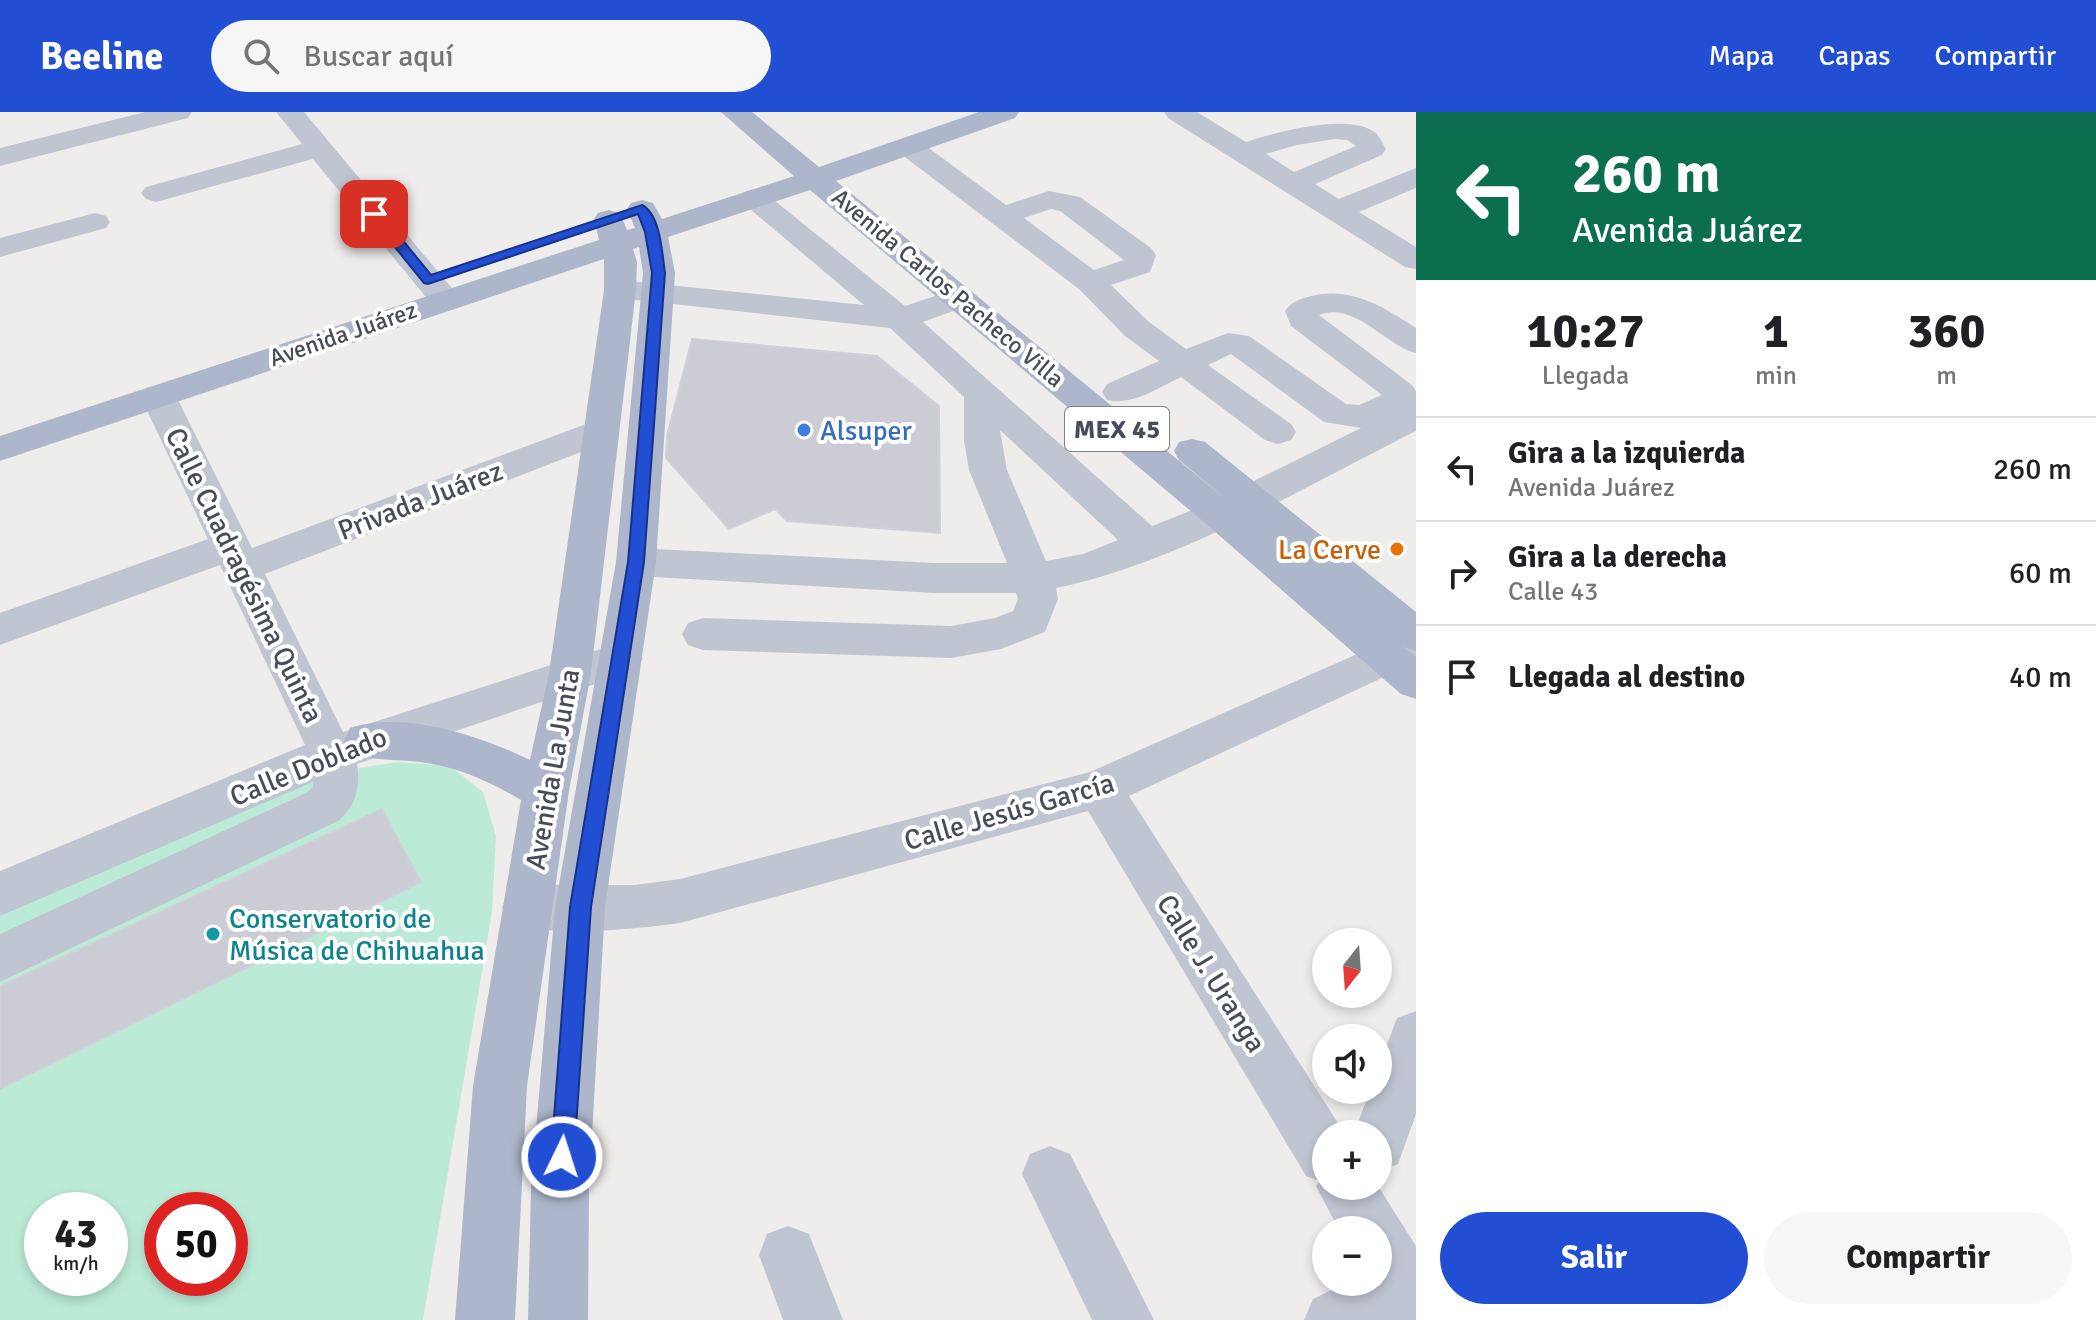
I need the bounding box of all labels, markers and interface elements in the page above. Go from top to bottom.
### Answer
search box [211,20,771,92]
text: Beeline [40,33,163,80]
icon: search [239,34,283,78]
text: Buscar aquí [303,38,454,75]
text: Mapa [1709,39,1774,73]
text: Capas [1818,39,1891,73]
text: Compartir [1935,39,2056,73]
text: 260 m [1572,139,1720,208]
icon: left [1440,144,1544,248]
pin [340,180,408,248]
street label: Avenida Carlos Pacheco Villa [826,182,1070,394]
icon: arrive [352,192,396,236]
text: Avenida Juárez [1572,208,1803,253]
street label: Avenida Juárez [265,295,421,373]
text: 10:27 [1527,302,1644,361]
text: 1 [1763,302,1789,361]
text: 360 [1908,302,1985,361]
text: Llegada [1542,360,1629,392]
text: min [1755,360,1797,392]
text: m [1936,360,1957,392]
road number: MEX 45 [1065,407,1169,451]
place label: Alsuper [820,414,912,448]
marker: Alsuper [795,421,813,439]
street label: Calle Cuadragésima Quinta [158,422,330,728]
text: Gira a la izquierda [1508,435,1745,472]
icon: left [1440,447,1484,491]
text: 260 m [1993,451,2072,488]
street label: Privada Juárez [333,454,508,548]
text: Avenida Juárez [1508,472,1675,504]
place label: La Cerve [1278,533,1381,567]
text: Gira a la derecha [1508,539,1727,576]
marker: La Cerve [1388,540,1406,558]
icon: right [1440,551,1484,595]
text: 60 m [2009,555,2072,592]
text: Calle 43 [1508,576,1598,608]
icon: arrive [1440,655,1484,699]
text: Llegada al destino [1508,659,1745,696]
text: 40 m [2009,659,2072,696]
street label: Avenida La Junta [519,666,587,872]
street label: Calle Doblado [225,720,392,814]
street label: Calle Jesús García [900,766,1118,858]
street label: Calle J. Uranga [1149,888,1273,1059]
place label: Conservatorio de Música de Chihuahua [229,902,485,968]
marker: Conservatorio de Música de Chihuahua [204,925,222,943]
north arrow [1312,928,1392,1008]
map controls [1312,928,1392,1296]
button: sound [1312,1024,1392,1104]
position arrow [520,1115,604,1199]
button: + [1312,1120,1392,1200]
speed limit sign: 50 [144,1192,248,1296]
text: 43 [54,1209,98,1259]
button: Salir [1440,1212,1748,1304]
button: Compartir [1764,1212,2072,1304]
button: − [1312,1216,1392,1296]
text: km/h [53,1251,99,1276]

